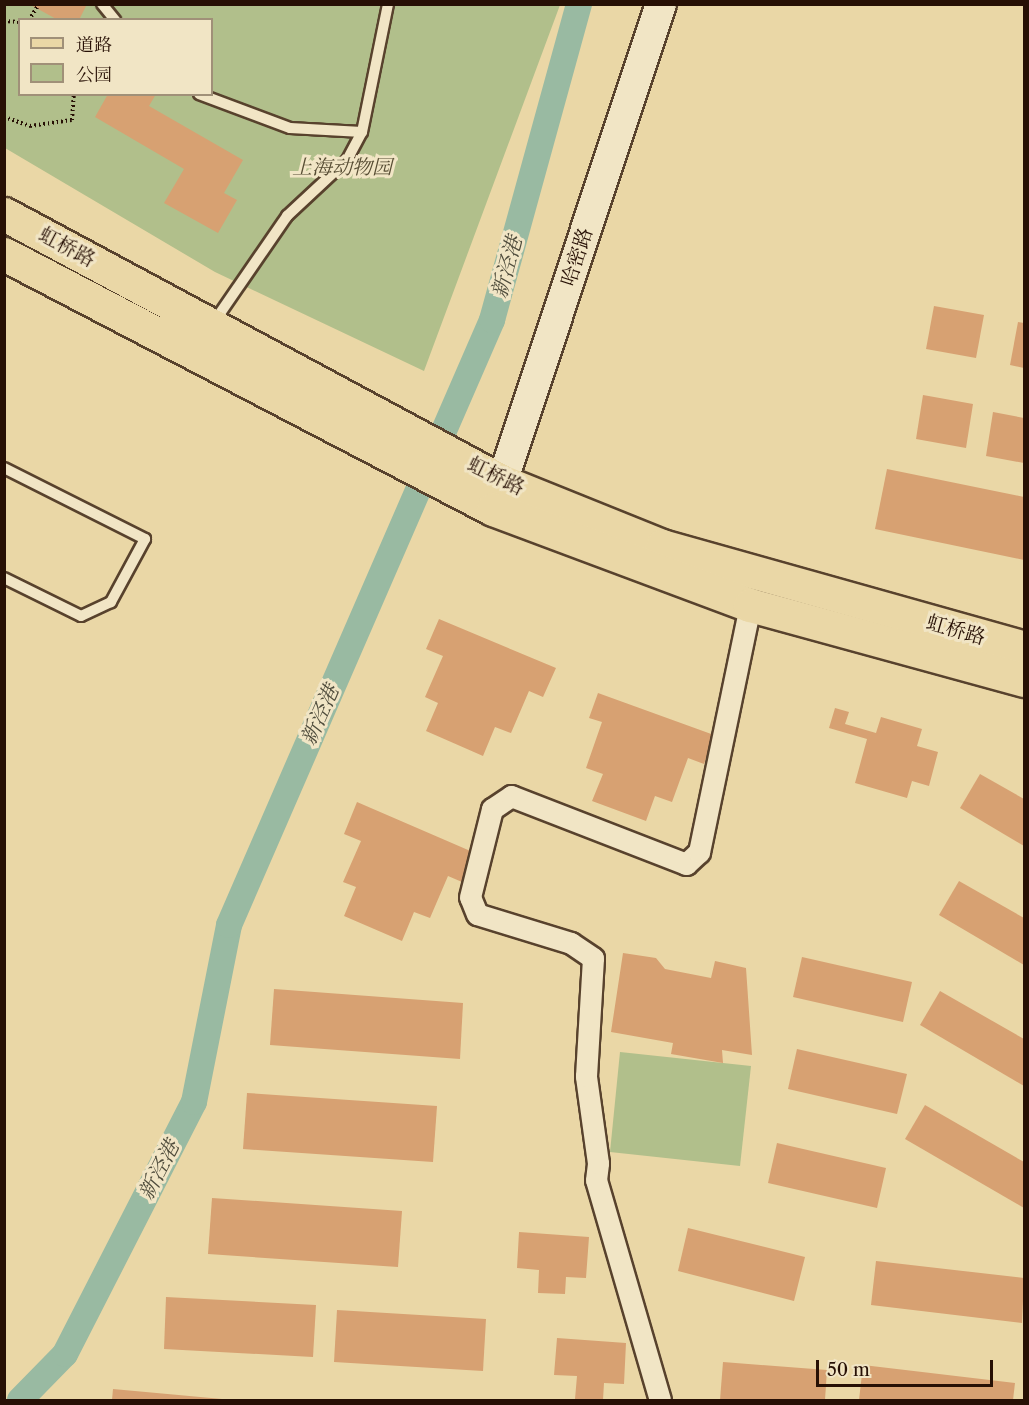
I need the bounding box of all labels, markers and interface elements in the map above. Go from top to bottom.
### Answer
legend [18,18,213,96]
text: 道路 [76,34,112,56]
text: 公园 [76,64,112,86]
park label: 上海动物园 [292,155,392,179]
street label: 虹桥路 [35,222,99,272]
street label: 哈密路 [556,225,598,289]
water label: 新泾港 [487,233,527,301]
street label: 虹桥路 [464,452,528,500]
street label: 虹桥路 [924,610,988,650]
water label: 新泾港 [296,681,344,749]
water label: 新泾港 [133,1136,185,1204]
scale bar [819,1348,996,1386]
text: 50 m [827,1359,870,1381]

